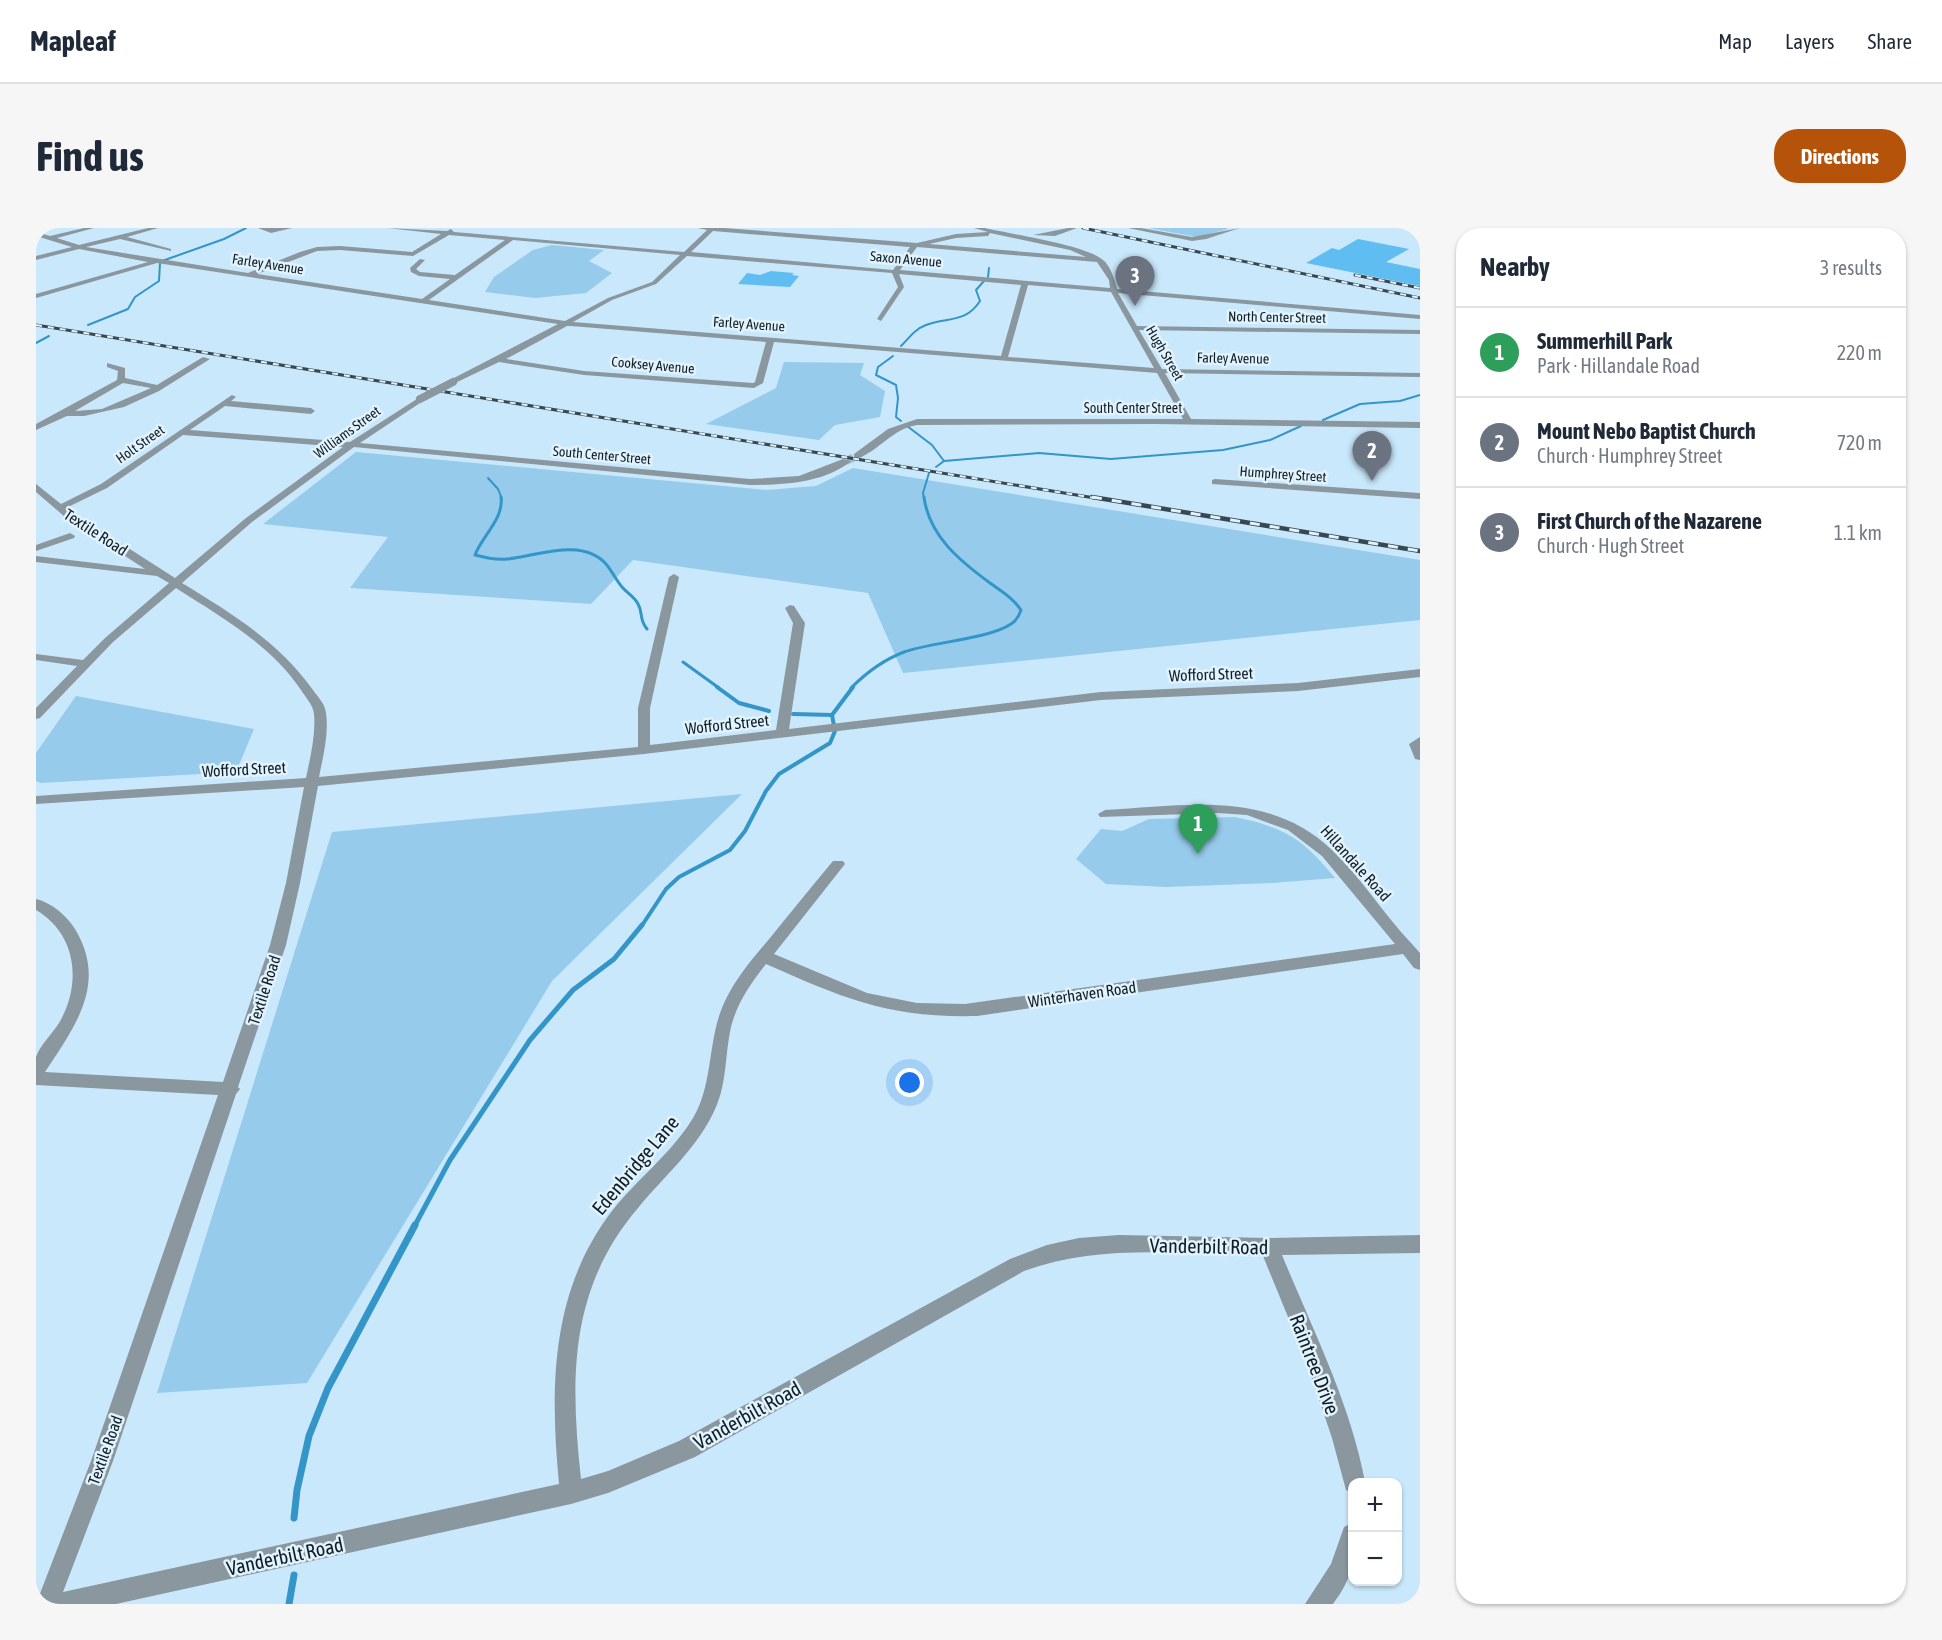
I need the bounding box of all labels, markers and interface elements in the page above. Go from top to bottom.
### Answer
text: Mapleaf [30,25,116,57]
text: Map [1718,29,1752,53]
text: Layers [1785,29,1835,53]
text: Share [1868,29,1912,53]
button: Directions [1774,129,1906,183]
text: Find us [36,132,144,180]
street label: Saxon Avenue [869,248,943,270]
street label: Farley Avenue [231,250,305,278]
text: Nearby [1480,252,1550,282]
pin: 3 [1116,256,1154,306]
text: 3 results [1820,256,1882,279]
street label: North Center Street [1228,308,1326,326]
street label: Farley Avenue [712,314,786,334]
street label: Hugh Street [1143,323,1187,383]
text: Summerhill Park [1537,328,1672,354]
text: 1 [1495,341,1504,364]
text: 220 m [1837,341,1882,364]
street label: Farley Avenue [1197,349,1269,367]
street label: Cooksey Avenue [611,353,695,377]
text: Park · Hillandale Road [1537,354,1700,377]
street label: South Center Street [1084,400,1182,416]
street label: Williams Street [311,403,383,461]
text: Mount Nebo Baptist Church [1537,418,1756,444]
street label: Holt Street [113,422,167,466]
text: 2 [1495,431,1504,454]
text: 720 m [1837,431,1882,454]
pin: 2 [1352,432,1392,481]
street label: South Center Street [552,443,652,467]
text: Church · Humphrey Street [1537,444,1723,467]
street label: Humphrey Street [1239,463,1327,485]
street label: Textile Road [61,505,131,559]
text: First Church of the Nazarene [1537,508,1762,534]
text: 3 [1495,521,1504,544]
text: 1.1 km [1834,521,1882,544]
text: Church · Hugh Street [1537,534,1684,557]
street label: Wofford Street [1168,664,1254,684]
street label: Wofford Street [684,711,770,737]
street label: Wofford Street [201,758,287,780]
pin: 1 [1178,804,1218,854]
street label: Hillandale Road [1317,821,1395,905]
street label: Textile Road [244,953,284,1027]
street label: Winterhaven Road [1027,978,1137,1010]
your location [895,1068,924,1097]
street label: Edenbridge Lane [587,1111,683,1219]
street label: Vanderbilt Road [1149,1233,1269,1259]
street label: Raintree Drive [1285,1311,1345,1417]
street label: Vanderbilt Road [690,1376,804,1454]
street label: Textile Road [84,1413,126,1487]
map controls [1348,1478,1402,1586]
button: + [1348,1478,1402,1532]
street label: Vanderbilt Road [225,1532,345,1580]
button: − [1348,1532,1402,1586]

